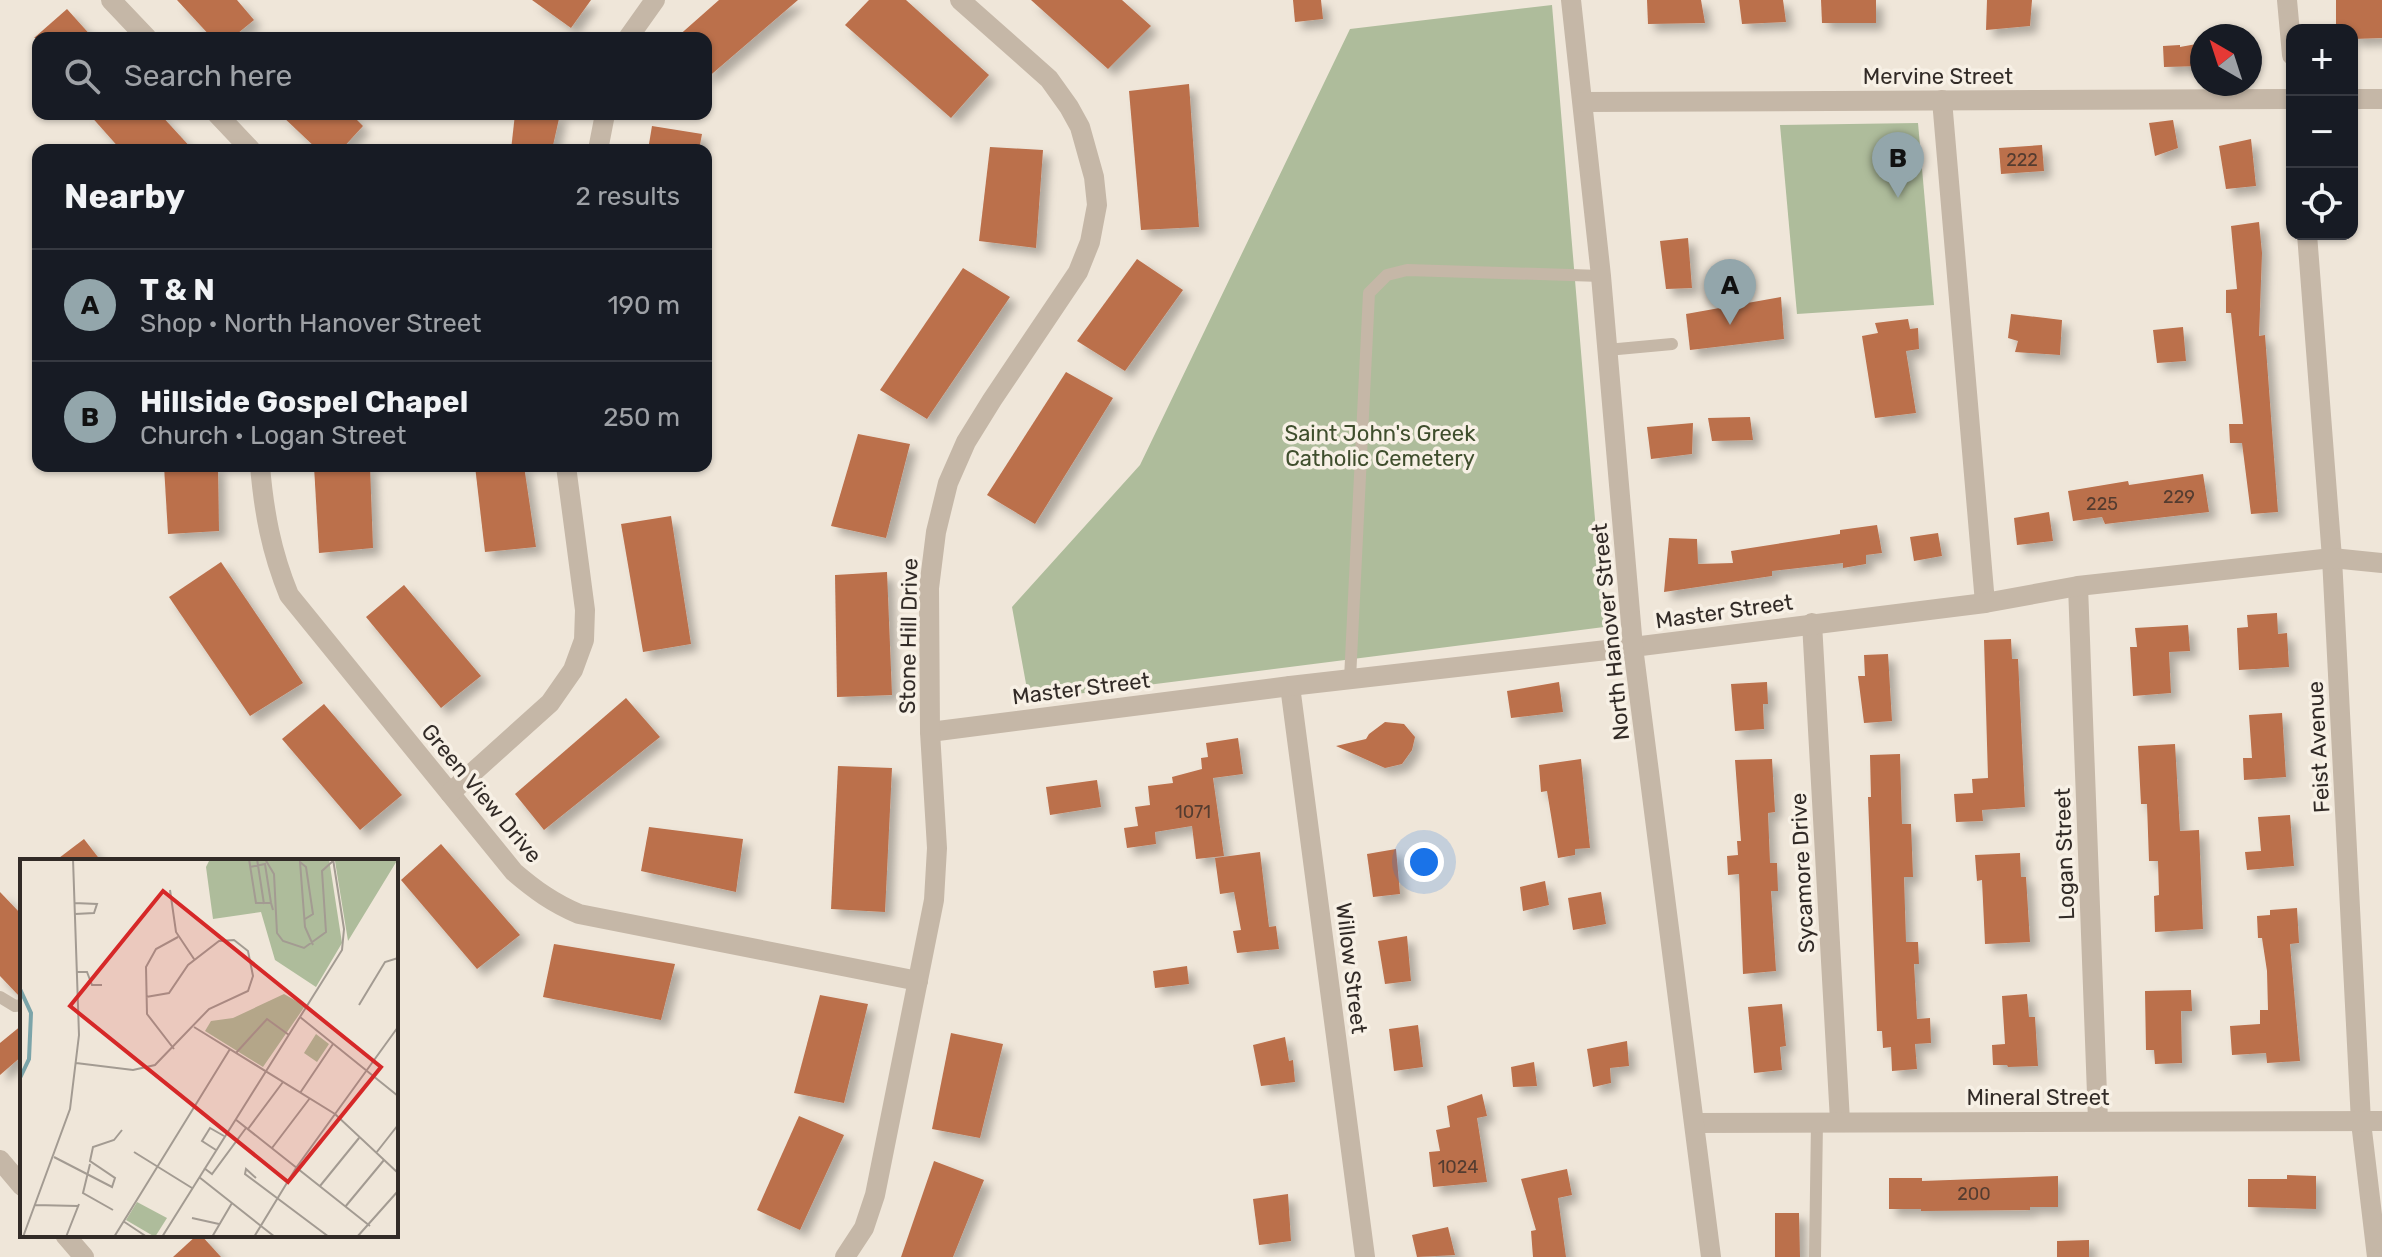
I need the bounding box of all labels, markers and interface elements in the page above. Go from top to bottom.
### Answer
north arrow [2190,24,2262,96]
map controls [2286,24,2358,240]
button: + [2286,24,2358,96]
search box [32,32,712,120]
icon: search [60,54,104,98]
text: Search here [124,58,292,94]
street label: Mervine Street [1863,63,2014,90]
button: − [2286,96,2358,168]
pin: B [1872,132,1924,198]
house number: 222 [2006,149,2038,171]
button: locate [2286,168,2358,240]
text: Nearby [64,176,185,217]
text: 2 results [576,181,680,212]
pin: A [1704,259,1756,325]
text: T & N [140,272,215,308]
text: A [81,290,99,321]
text: 190 m [607,290,680,321]
text: Shop · North Hanover Street [140,308,481,339]
text: Hillside Gospel Chapel [140,384,468,420]
text: B [81,402,99,433]
text: 250 m [603,402,680,433]
text: Church · Logan Street [140,420,406,451]
park label: Saint John's Greek Catholic Cemetery [1284,420,1476,472]
house number: 229 [2163,486,2195,508]
house number: 225 [2086,493,2118,515]
street label: North Hanover Street [1586,522,1635,742]
street label: Stone Hill Drive [894,558,923,714]
street label: Master Street [1654,588,1795,635]
street label: Master Street [1011,667,1152,710]
street label: Feist Avenue [2302,680,2335,814]
street label: Green View Drive [416,718,548,868]
street label: Logan Street [2049,787,2080,921]
street label: Sycamore Drive [1785,792,1820,954]
house number: 1071 [1175,801,1211,823]
your location [1404,842,1444,882]
inset map [20,859,398,1237]
street label: Willow Street [1330,901,1373,1036]
street label: Mineral Street [1966,1084,2110,1111]
house number: 1024 [1438,1156,1478,1178]
house number: 200 [1957,1183,1991,1205]

